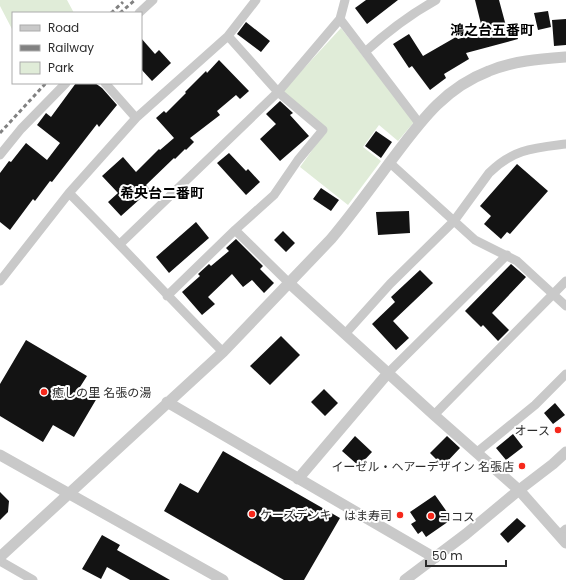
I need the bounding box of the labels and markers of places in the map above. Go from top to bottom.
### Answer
place label: 癒しの里 名張の湯 [52,384,151,401]
marker: 癒しの里 名張の湯 [39,387,49,397]
place label: オース [515,422,550,439]
marker: オース [553,425,563,435]
place label: イーゼル・ヘアーデザイン 名張店 [332,458,514,475]
marker: イーゼル・ヘアーデザイン 名張店 [517,461,527,471]
place label: ケーズデンキ [260,506,331,523]
place label: はま寿司 [344,507,392,524]
place label: ココス [439,508,475,525]
marker: ケーズデンキ [247,509,257,519]
marker: はま寿司 [395,510,405,520]
marker: ココス [426,511,436,521]

